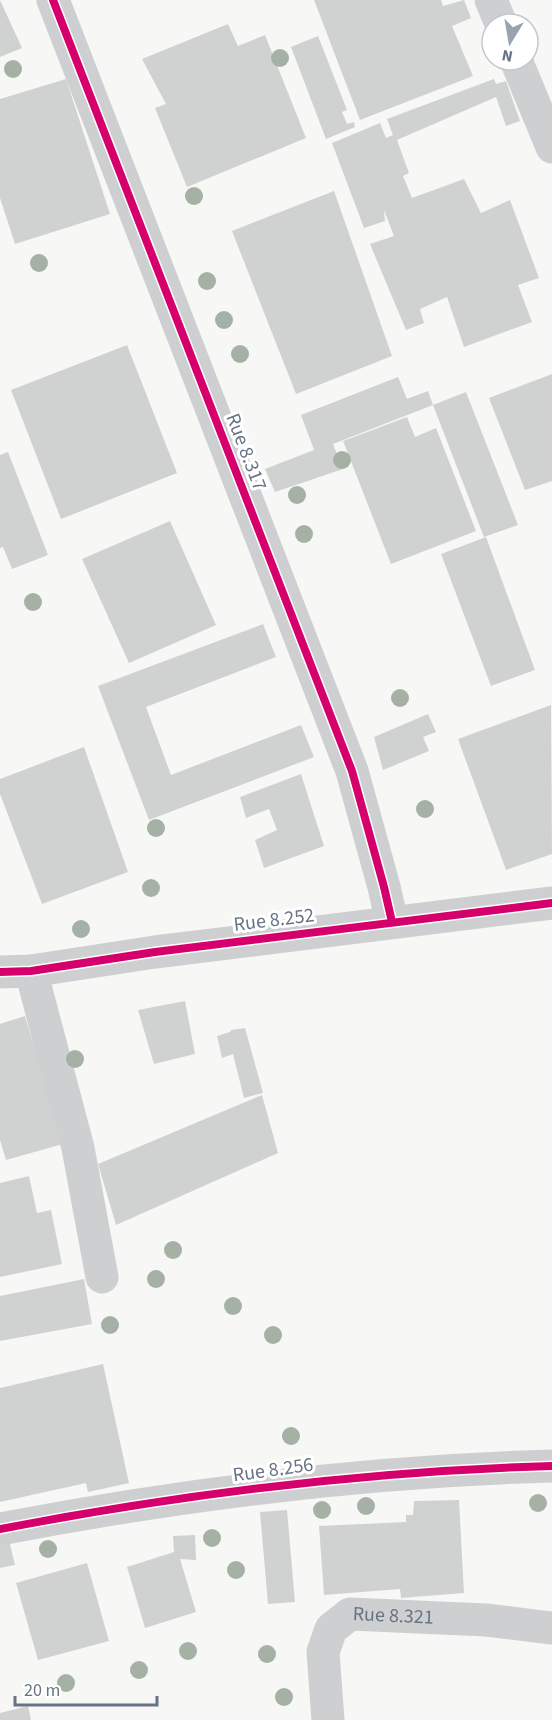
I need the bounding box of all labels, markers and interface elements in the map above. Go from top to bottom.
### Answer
north arrow [480,12,540,72]
text: N [500,44,515,68]
street label: Rue 8.317 [218,409,274,495]
street label: Rue 8.252 [232,901,316,939]
street label: Rue 8.256 [231,1450,315,1489]
street label: Rue 8.321 [352,1600,434,1632]
scale bar [15,1669,158,1707]
text: 20 m [24,1678,60,1703]

